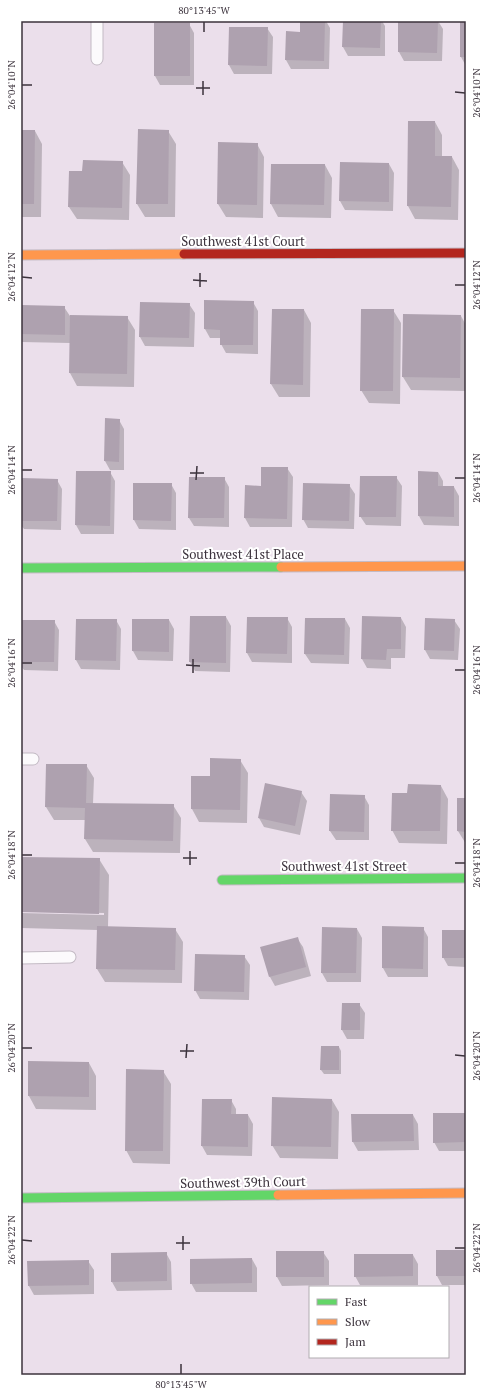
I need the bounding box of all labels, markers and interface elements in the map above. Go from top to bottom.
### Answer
text: 80°13'45"W [178,4,230,17]
text: 26°04'10"N [5,60,18,110]
text: 26°04'10"N [470,68,483,118]
street label: Southwest 41st Court [181,232,305,250]
text: 26°04'12"N [5,252,18,302]
text: 26°04'12"N [470,260,483,310]
text: 26°04'14"N [5,445,18,495]
text: 26°04'14"N [470,453,483,503]
street label: Southwest 41st Place [182,545,304,563]
text: 26°04'16"N [5,638,18,688]
text: 26°04'16"N [470,645,483,695]
text: 26°04'18"N [5,830,18,880]
text: 26°04'18"N [470,838,483,888]
street label: Southwest 41st Street [281,857,407,875]
text: 26°04'20"N [5,1023,18,1073]
text: 26°04'20"N [470,1031,483,1081]
street label: Southwest 39th Court [180,1172,306,1192]
text: 26°04'22"N [5,1215,18,1265]
text: 26°04'22"N [470,1223,483,1273]
legend [309,1286,449,1358]
text: Fast [345,1294,368,1309]
text: Slow [345,1314,371,1329]
text: Jam [345,1334,366,1349]
text: 80°13'45"W [155,1378,207,1391]

